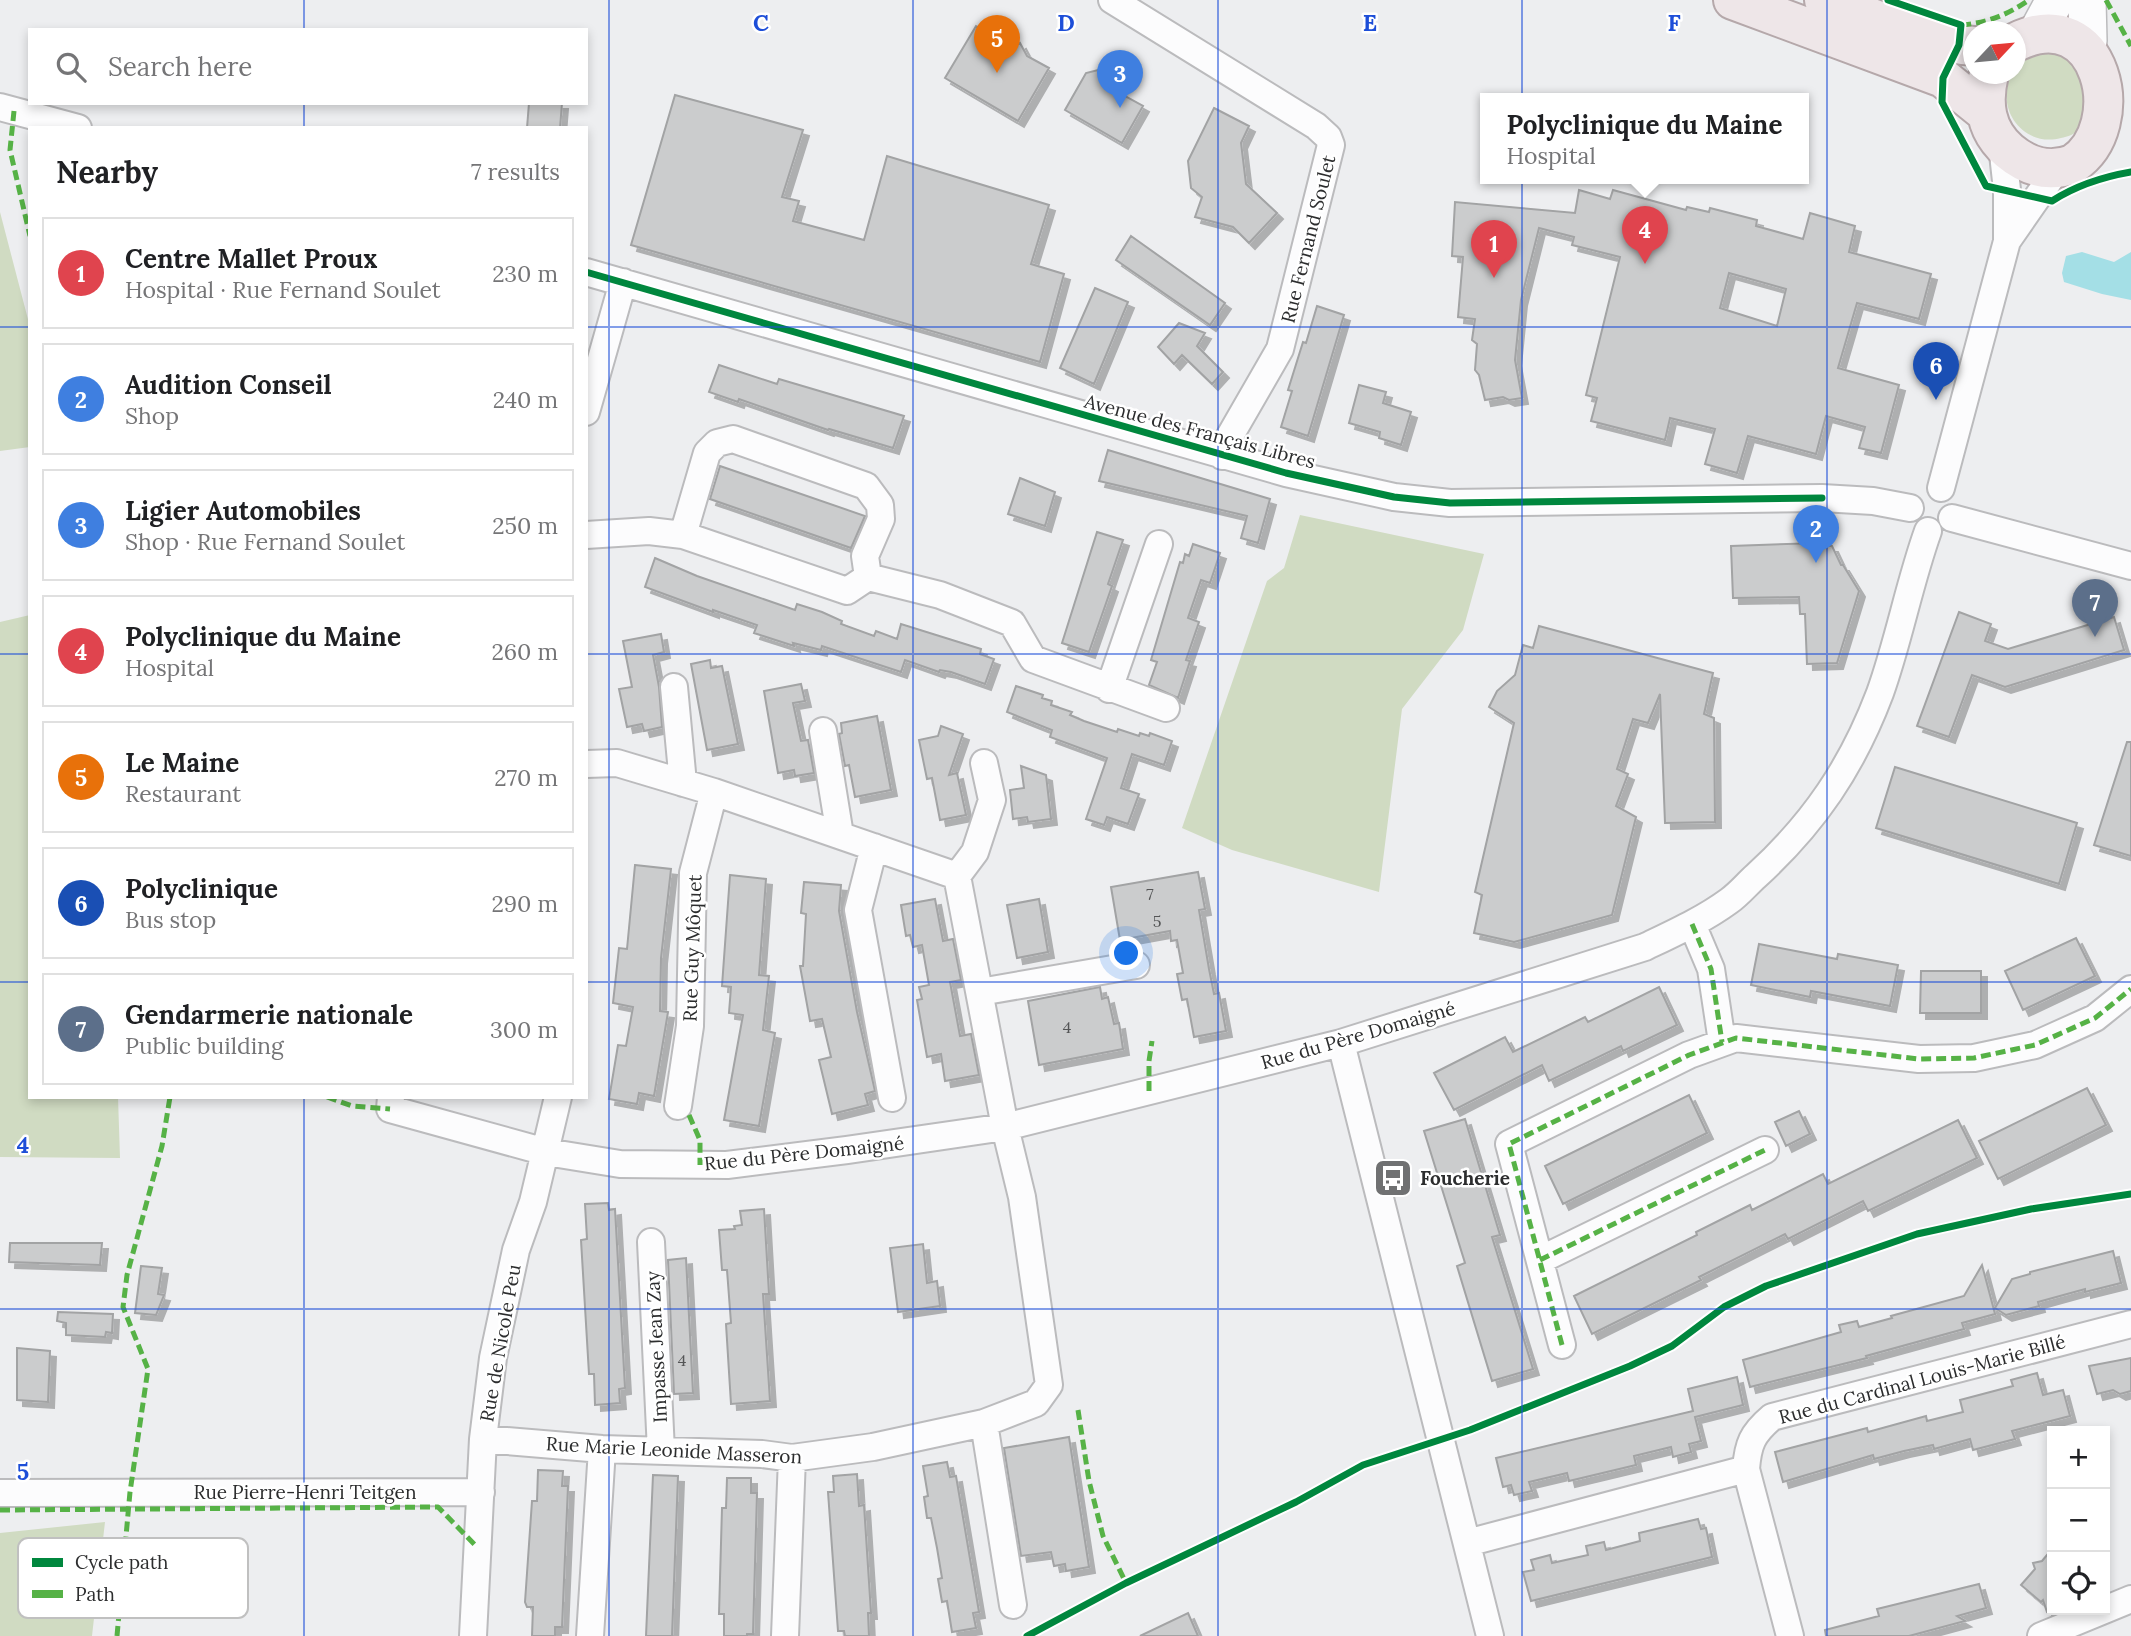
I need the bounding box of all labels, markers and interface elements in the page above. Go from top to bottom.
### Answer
text: C [753,8,769,37]
text: D [1057,8,1075,37]
text: E [1363,8,1377,37]
text: F [1667,8,1681,37]
pin: 5 [974,15,1020,73]
north arrow [1963,21,2026,84]
search box [28,28,588,105]
icon: search [52,48,90,86]
text: Search here [108,50,252,83]
pin: 3 [1097,50,1143,108]
popup [1480,93,1809,184]
text: Polyclinique du Maine [1507,108,1782,141]
text: Hospital [1507,141,1596,170]
street label: Rue Fernand Soulet [1276,152,1341,326]
text: Nearby [56,153,158,191]
text: 7 results [471,157,560,186]
pin: 4 [1622,206,1668,264]
pin: 1 [1471,220,1517,278]
text: Centre Mallet Proux [125,242,378,275]
text: 1 [76,259,86,288]
text: 230 m [492,259,558,288]
text: Hospital · Rue Fernand Soulet [125,275,441,304]
pin: 6 [1913,342,1959,400]
text: Audition Conseil [125,368,332,401]
text: 2 [75,385,87,414]
text: 240 m [493,385,558,414]
street label: Avenue des Français Libres [1081,388,1318,473]
text: Shop [125,401,179,430]
text: Ligier Automobiles [125,494,361,527]
pin: 2 [1793,505,1839,563]
text: 3 [75,511,87,540]
text: 250 m [492,511,558,540]
text: Shop · Rue Fernand Soulet [125,527,406,556]
pin: 7 [2072,579,2118,637]
text: Polyclinique du Maine [125,620,401,653]
text: 4 [75,637,87,666]
text: 260 m [491,637,558,666]
text: Hospital [125,653,214,682]
text: Le Maine [125,746,239,779]
text: 5 [75,763,87,792]
text: 270 m [494,763,558,792]
text: Restaurant [125,779,241,808]
text: Polyclinique [125,872,278,905]
street label: Rue Guy Môquet [677,873,707,1022]
house number: 7 [1146,884,1154,904]
text: 6 [74,889,88,918]
text: 290 m [491,889,558,918]
text: Bus stop [125,905,216,934]
house number: 5 [1153,911,1161,931]
your location [1109,936,1143,970]
street label: Rue du Père Domaigné [1258,996,1458,1074]
text: Gendarmerie nationale [125,998,413,1031]
text: 7 [76,1015,86,1044]
text: 300 m [490,1015,558,1044]
house number: 4 [1063,1017,1072,1037]
text: Public building [125,1031,284,1060]
text: 4 [17,1130,29,1159]
street label: Rue du Père Domaigné [703,1131,905,1175]
bus stop icon: Foucherie [1372,1157,1414,1199]
place label: Foucherie [1420,1166,1510,1190]
street label: Rue de Nicole Peu [474,1262,526,1424]
street label: Impasse Jean Zay [640,1271,672,1423]
street label: Rue du Cardinal Louis-Marie Billé [1776,1329,2068,1429]
house number: 4 [678,1350,687,1370]
map controls [2047,1426,2110,1615]
button: + [2047,1426,2110,1489]
street label: Rue Marie Leonide Masseron [545,1431,803,1469]
text: 5 [17,1457,29,1486]
street label: Rue Pierre-Henri Teitgen [194,1480,416,1504]
button: − [2047,1489,2110,1552]
legend [18,1538,248,1618]
text: Cycle path [75,1550,168,1574]
button: locate [2047,1552,2110,1615]
text: Path [75,1582,115,1606]

